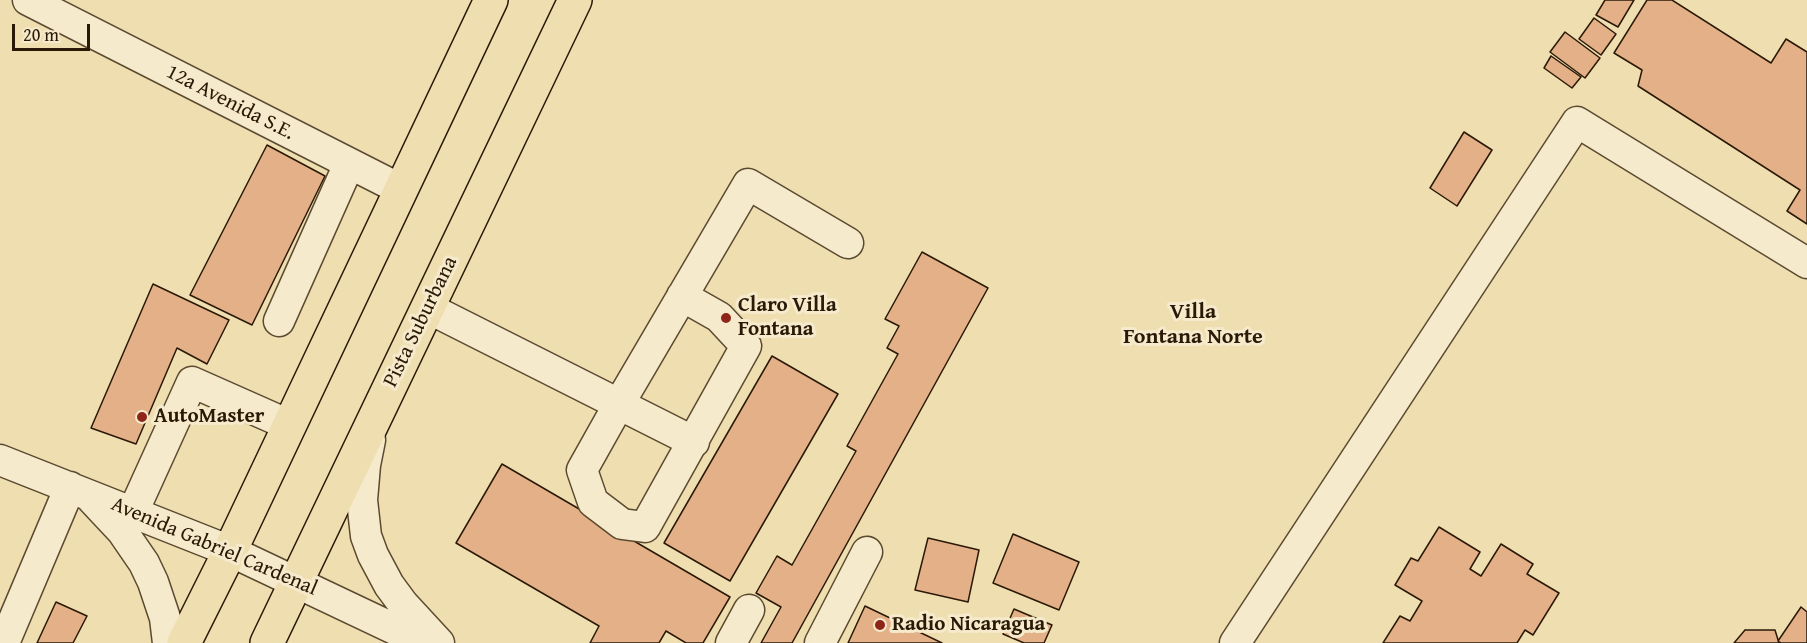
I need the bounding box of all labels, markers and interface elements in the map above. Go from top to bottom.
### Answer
scale bar [15,12,93,50]
text: 20 m [23,21,59,48]
street label: 12a Avenida S.E. [162,60,298,146]
street label: Pista Suburbana [378,252,464,392]
place label: Claro Villa Fontana [738,293,837,343]
district label: Villa Fontana Norte [1123,299,1263,350]
marker: Claro Villa Fontana [719,311,733,325]
place label: AutoMaster [154,404,264,430]
marker: AutoMaster [135,410,149,424]
street label: Avenida Gabriel Cardenal [107,492,321,602]
place label: Radio Nicaragua [892,612,1045,638]
marker: Radio Nicaragua [873,618,887,632]

